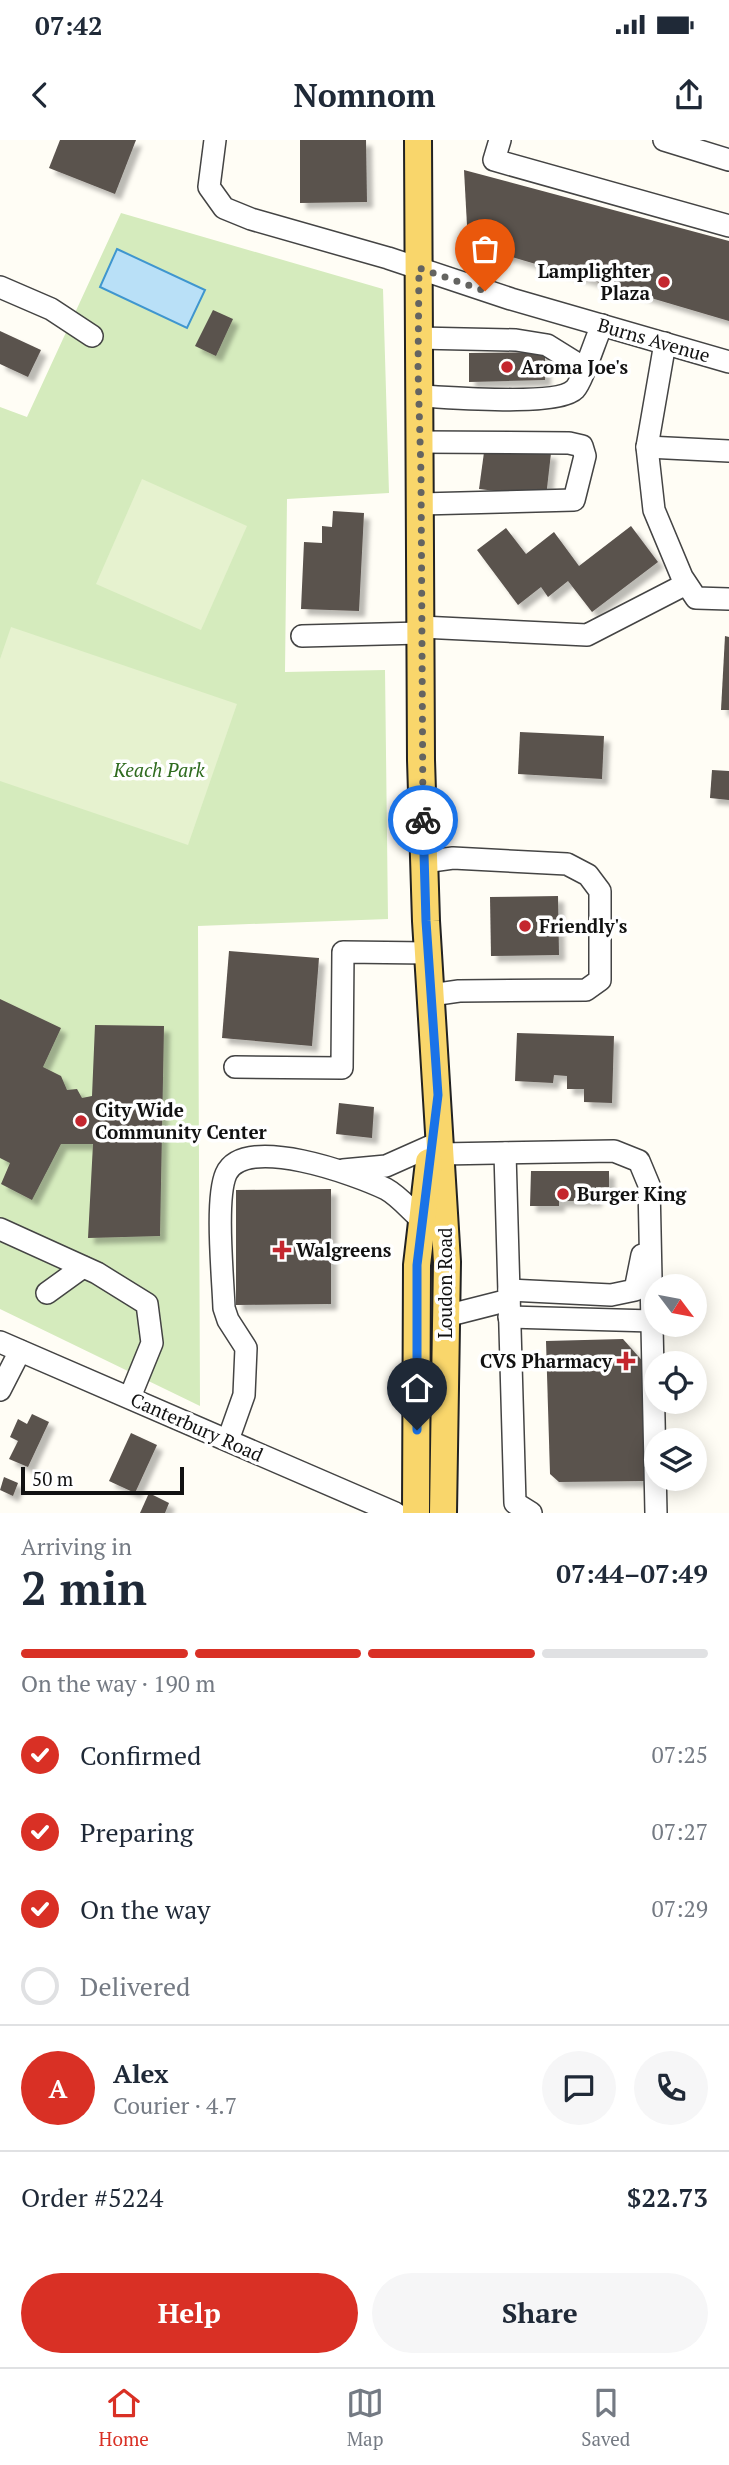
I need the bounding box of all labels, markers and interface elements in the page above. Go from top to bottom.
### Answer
text: 07:42 [35,8,103,42]
text: Nomnom [293,74,436,116]
icon: back [21,76,59,114]
icon: share [670,76,708,114]
pin [455,219,515,291]
icon: bag [466,230,504,268]
place label: Lamplighter Plaza [538,258,651,305]
marker: Lamplighter Plaza [656,274,672,290]
street label: Burns Avenue [595,312,713,368]
place label: Aroma Joe's [521,354,629,379]
marker: Aroma Joe's [499,359,515,375]
park label: Keach Park [112,757,205,782]
courier [388,785,458,855]
icon: bike [404,801,442,839]
place label: Friendly's [539,913,628,938]
marker: Friendly's [517,918,533,934]
place label: City Wide Community Center [95,1097,268,1144]
marker: City Wide Community Center [73,1113,89,1129]
place label: Burger King [577,1181,688,1206]
marker: Burger King [555,1186,571,1202]
street label: Loudon Road [432,1227,457,1339]
place label: Walgreens [296,1237,392,1262]
marker: Walgreens [274,1242,290,1258]
north arrow [644,1274,707,1337]
map controls [644,1274,707,1491]
place label: CVS Pharmacy [480,1348,613,1373]
button: locate [644,1351,707,1414]
marker: CVS Pharmacy [618,1353,634,1369]
pin [387,1358,447,1430]
icon: home [398,1369,436,1407]
street label: Canterbury Road [127,1386,268,1467]
button: layers [644,1428,707,1491]
scale bar [21,1464,184,1496]
text: 50 m [32,1466,73,1491]
text: Arriving in [21,1531,132,1562]
text: 07:44–07:49 [556,1556,708,1590]
text: 2 min [21,1557,147,1618]
text: On the way · 190 m [21,1668,215,1699]
icon: check [21,1736,59,1774]
text: Confirmed [80,1738,201,1772]
text: 07:25 [651,1739,708,1770]
icon: check [21,1813,59,1851]
text: Preparing [80,1815,193,1849]
text: 07:27 [651,1816,708,1847]
icon: check [21,1890,59,1928]
text: On the way [80,1892,211,1926]
text: 07:29 [651,1893,708,1924]
text: Delivered [80,1969,190,2003]
button: chat [542,2051,616,2125]
button: phone [634,2051,708,2125]
text: Alex [113,2056,169,2090]
text: A [49,2071,67,2105]
text: Courier · 4.7 [113,2090,237,2121]
text: Order #5224 [21,2180,163,2214]
text: $22.73 [627,2180,708,2214]
button: Help [21,2273,358,2353]
button: Share [372,2273,708,2353]
tab: Home [99,2384,149,2451]
tab: Map [346,2384,384,2451]
tab: Saved [581,2384,630,2451]

